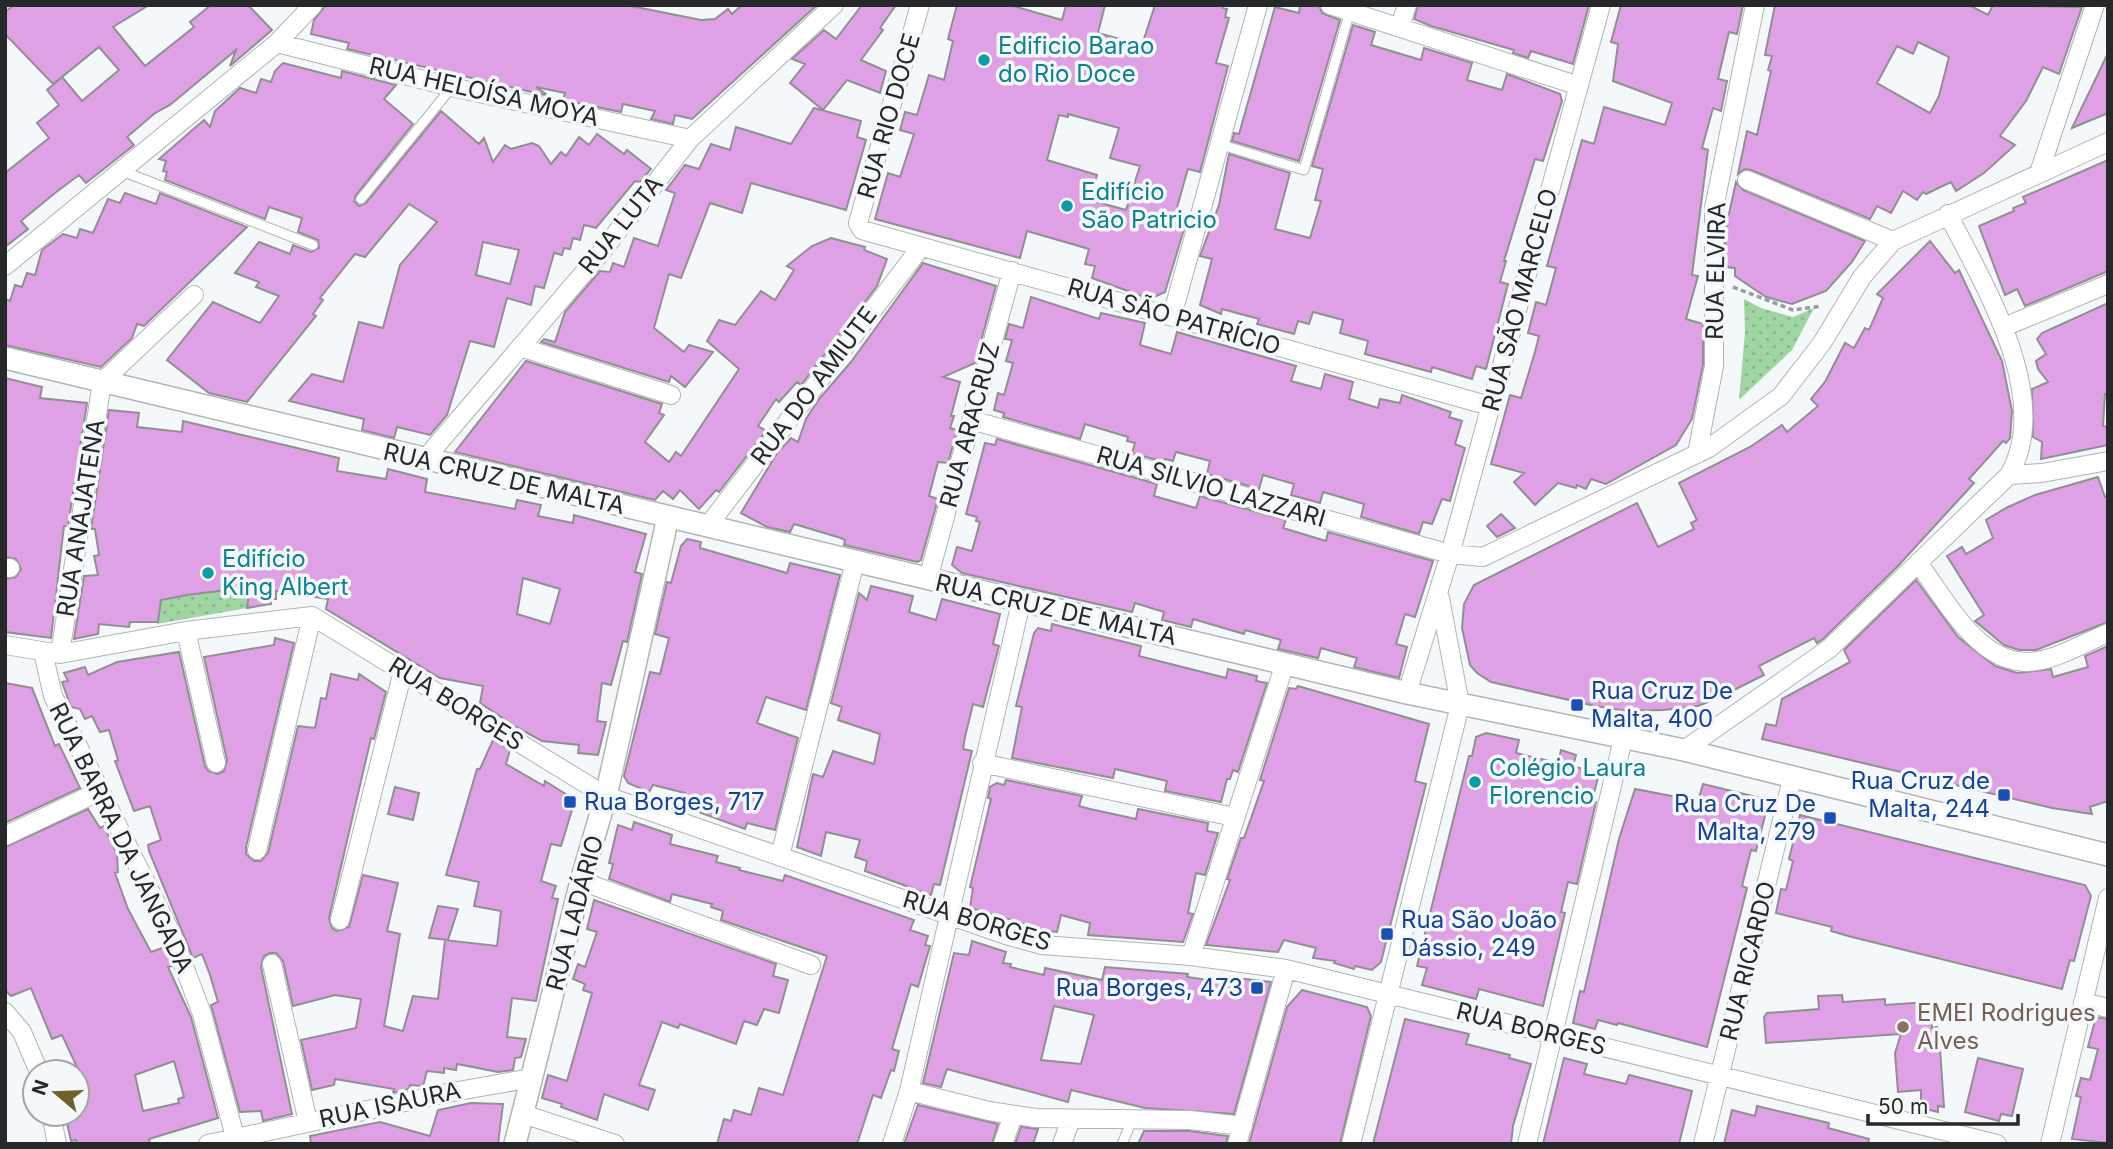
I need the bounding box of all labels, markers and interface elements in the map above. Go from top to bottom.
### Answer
street label: RUA RIO DOCE [851,30,926,202]
place label: Edificio Barao do Rio Doce [998,31,1154,88]
street label: RUA HELOÍSA MOYA [366,50,602,132]
marker: Edificio Barao do Rio Doce [976,52,992,68]
street label: RUA LUTA [572,170,669,280]
place label: Edifício São Patricio [1081,177,1217,234]
street label: RUA SÃO MARCELO [1476,185,1563,414]
marker: Edifício São Patricio [1059,198,1075,214]
street label: RUA ELVIRA [1700,202,1731,340]
street label: RUA SÃO PATRÍCIO [1064,271,1284,361]
street label: RUA DO AMIUTE [745,301,883,471]
street label: RUA ARACRUZ [934,339,1006,511]
street label: RUA ANAJATENA [51,417,110,619]
street label: RUA CRUZ DE MALTA [381,437,628,520]
street label: RUA SILVIO LAZZARI [1093,440,1329,533]
place label: Edifício King Albert [222,544,348,601]
marker: Edifício King Albert [200,565,216,581]
street label: RUA CRUZ DE MALTA [933,568,1180,651]
street label: RUA BORGES [384,651,529,757]
place label: Rua Cruz De Malta, 400 [1591,676,1733,733]
marker: Rua Cruz De Malta, 400 [1569,697,1585,713]
street label: RUA BARRA DA JANGADA [43,698,200,978]
place label: Colégio Laura Florencio [1489,753,1646,810]
place label: Rua Cruz de Malta, 244 [1851,766,1990,823]
marker: Colégio Laura Florencio [1467,774,1483,790]
place label: Rua Borges, 717 [584,787,765,816]
marker: Rua Cruz de Malta, 244 [1996,787,2012,803]
place label: Rua Cruz De Malta, 279 [1674,789,1816,846]
marker: Rua Borges, 717 [562,794,578,810]
marker: Rua Cruz De Malta, 279 [1822,810,1838,826]
street label: RUA LADÁRIO [539,832,609,994]
street label: RUA RICARDO [1714,878,1781,1043]
street label: RUA BORGES [900,884,1055,957]
place label: Rua São João Dássio, 249 [1401,905,1557,962]
marker: Rua São João Dássio, 249 [1379,926,1395,942]
place label: Rua Borges, 473 [1056,973,1243,1002]
marker: Rua Borges, 473 [1249,980,1265,996]
street label: RUA BORGES [1453,996,1609,1061]
place label: EMEI Rodrigues Alves [1917,998,2096,1055]
marker: EMEI Rodrigues Alves [1895,1019,1911,1035]
north arrow [21,1058,91,1128]
street label: RUA ISAURA [316,1075,463,1134]
text: N [27,1077,54,1098]
scale bar [1868,1082,2018,1126]
text: 50 m [1878,1094,1928,1119]

